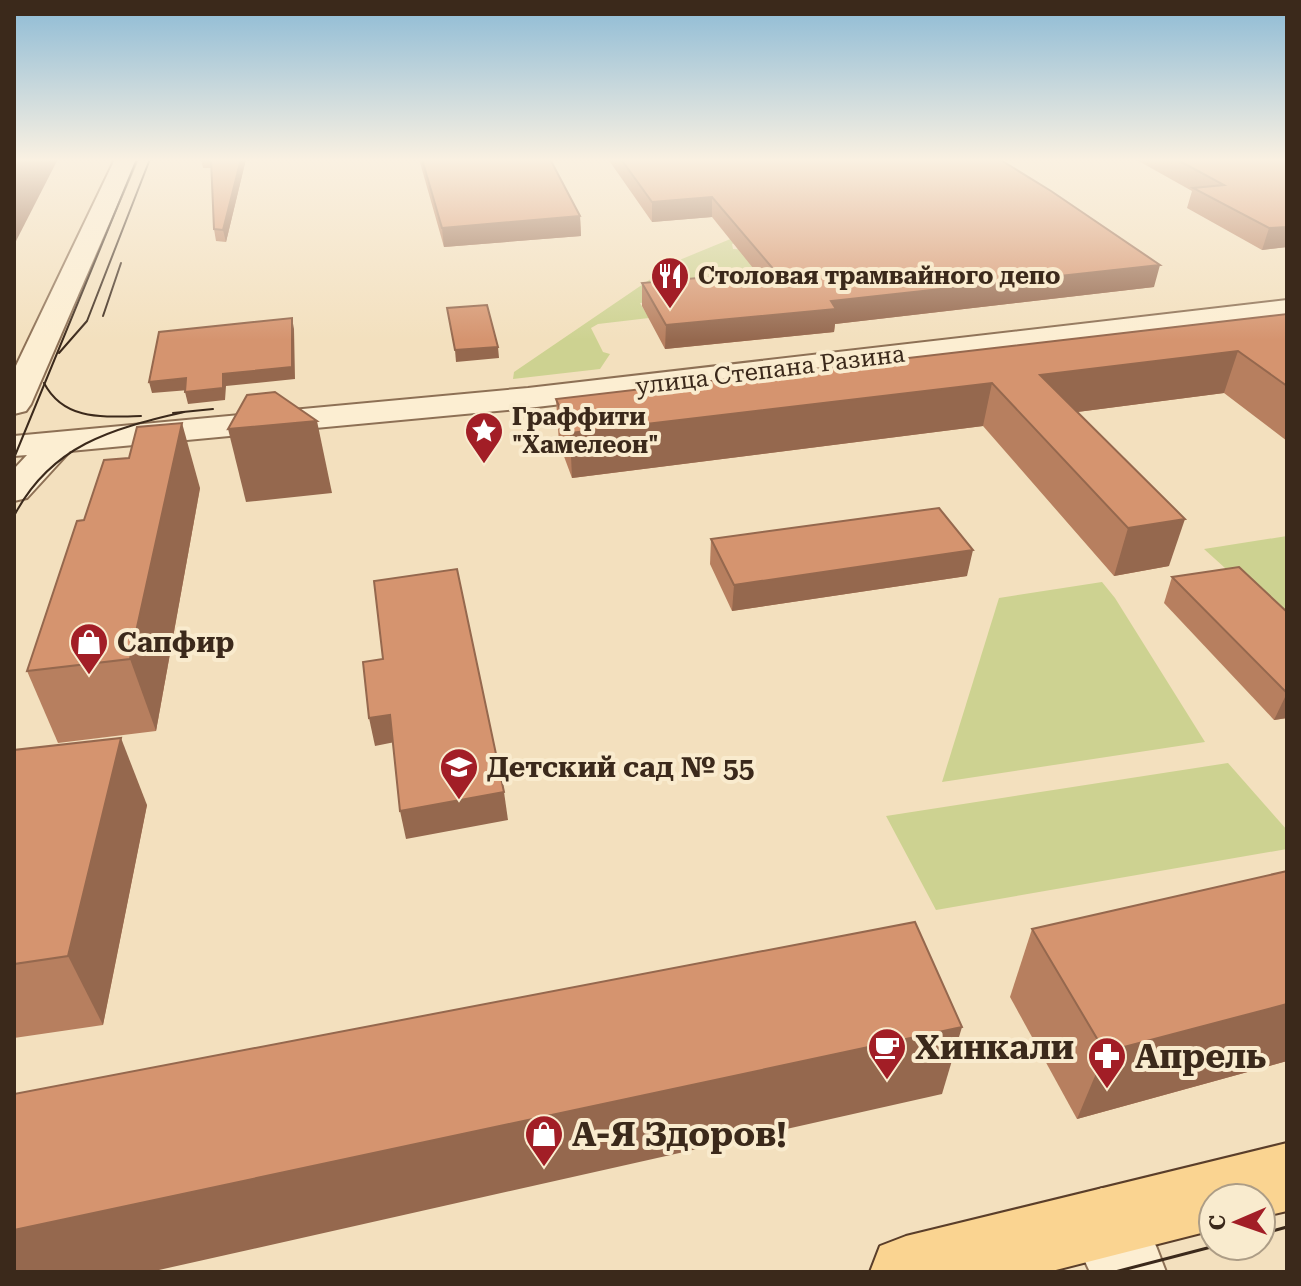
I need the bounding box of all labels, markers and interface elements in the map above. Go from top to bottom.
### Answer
restaurant icon: Столовая трамвайного депо [649,255,691,310]
place label: Столовая трамвайного депо [698,262,1061,290]
street label: улица Степана Разина [634,340,906,400]
place label: Граффити "Хамелеон" [512,403,658,459]
place icon: Граффити "Хамелеон" [463,410,505,465]
shop icon: Сапфир [68,621,110,676]
place label: Сапфир [117,626,234,659]
school or university icon: Детский сад № 55 [438,746,480,801]
place label: Детский сад № 55 [487,751,754,784]
cafe icon: Хинкали [866,1026,908,1081]
place label: Хинкали [915,1027,1074,1067]
pharmacy icon: Апрель [1086,1035,1128,1090]
place label: Апрель [1135,1036,1266,1076]
shop icon: А-Я Здоров! [523,1113,565,1168]
place label: А-Я Здоров! [572,1114,787,1154]
north arrow [1197,1182,1277,1262]
text: С [1205,1215,1230,1231]

